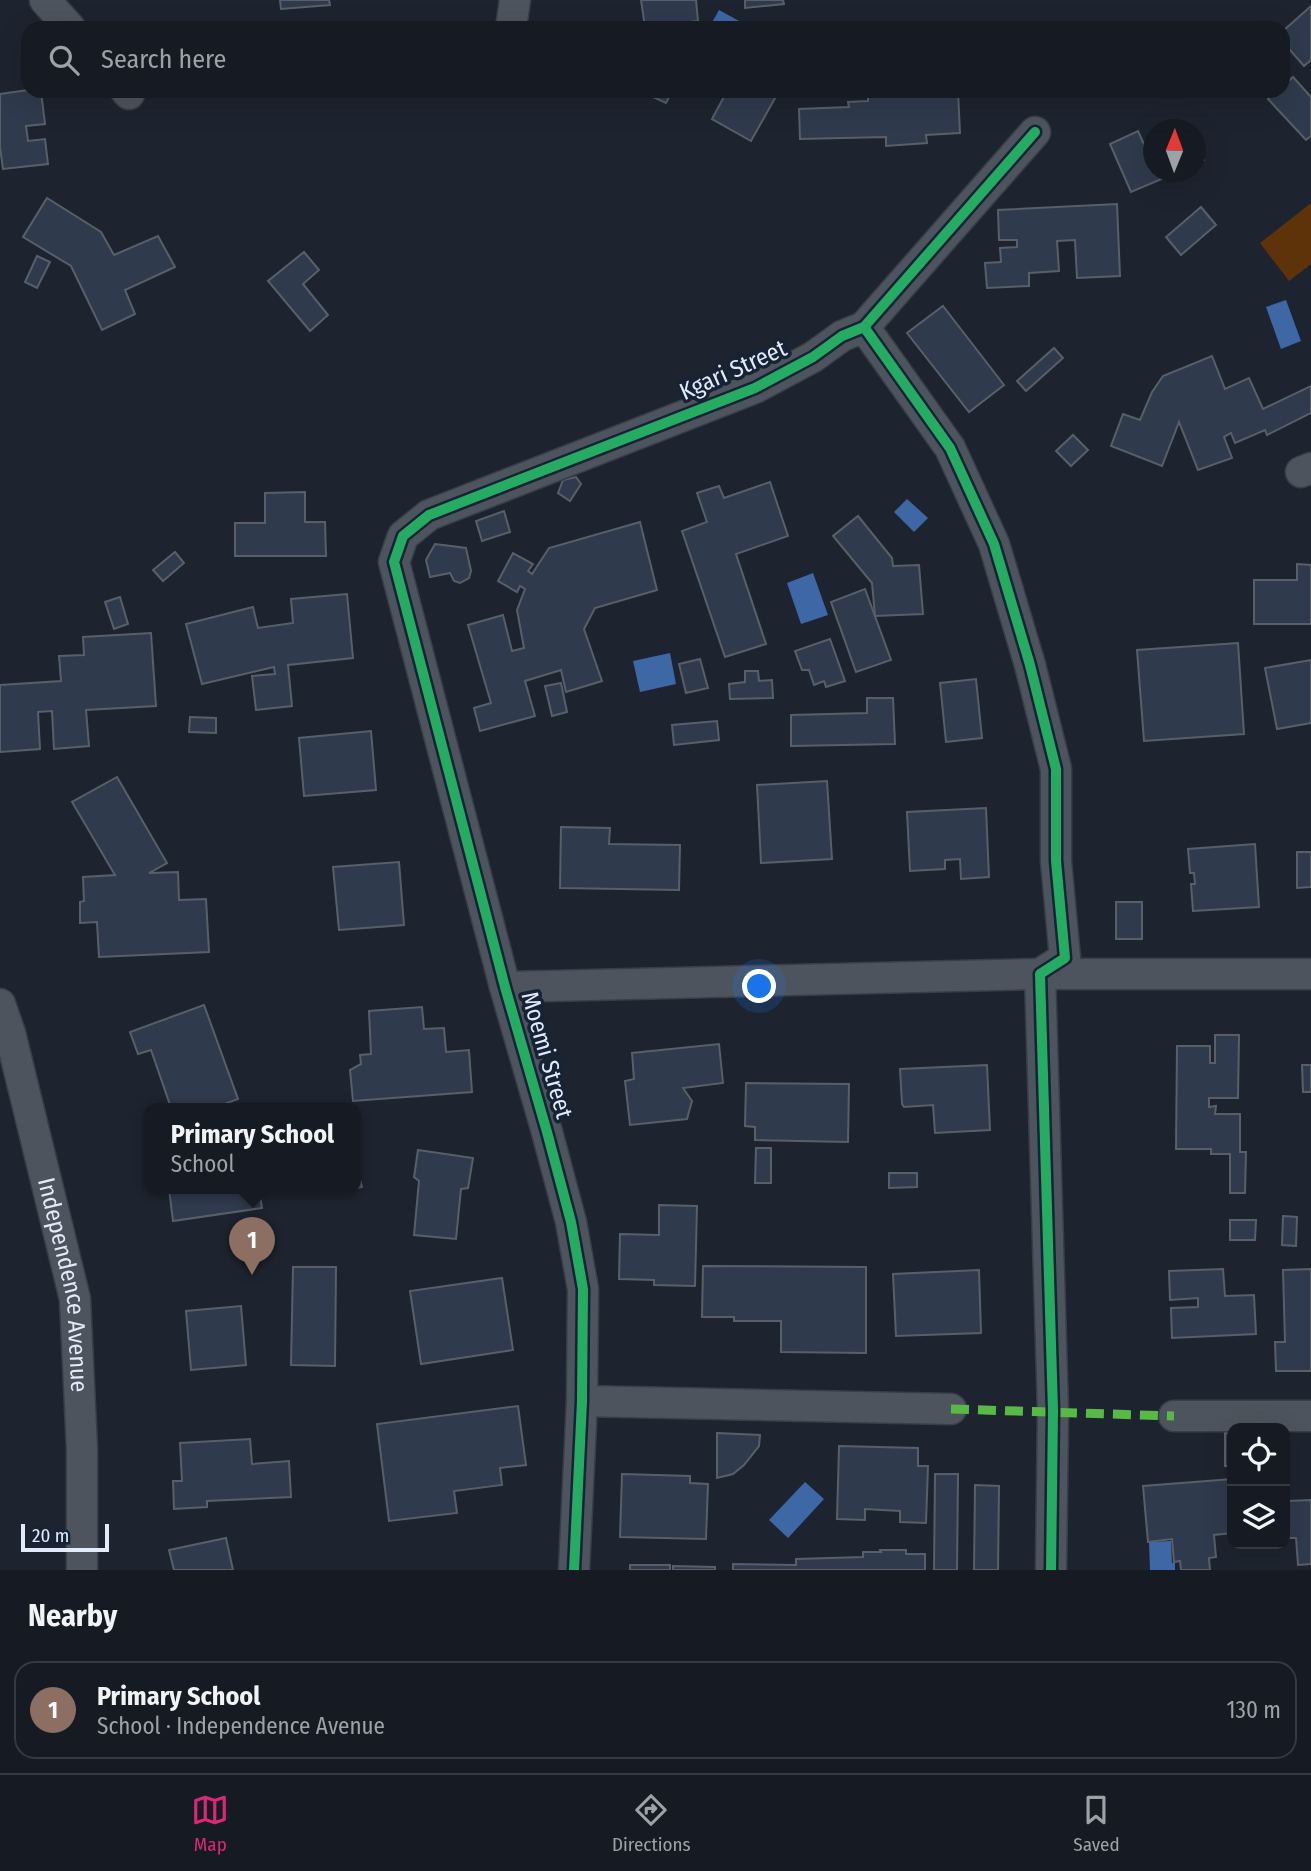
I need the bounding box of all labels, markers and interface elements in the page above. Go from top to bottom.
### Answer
search box [21,21,1290,98]
icon: search [45,41,83,79]
text: Search here [101,44,226,75]
north arrow [1143,119,1206,182]
street label: Kgari Street [675,334,791,406]
your location [742,969,776,1003]
street label: Moemi Street [516,988,579,1122]
popup [144,1103,361,1194]
text: Primary School [171,1119,334,1150]
text: School [171,1150,235,1178]
street label: Independence Avenue [32,1175,93,1393]
pin: 1 [229,1217,275,1275]
map controls [1227,1423,1290,1549]
button: locate [1227,1423,1290,1486]
button: layers [1227,1486,1290,1549]
scale bar [21,1521,108,1553]
text: 20 m [32,1524,69,1547]
text: Nearby [28,1598,117,1634]
text: Primary School [97,1681,260,1712]
text: 1 [48,1696,58,1724]
text: 130 m [1227,1696,1281,1724]
text: School · Independence Avenue [97,1712,385,1740]
tab: Map [191,1791,229,1856]
tab: Directions [612,1791,691,1856]
tab: Saved [1073,1791,1120,1856]

